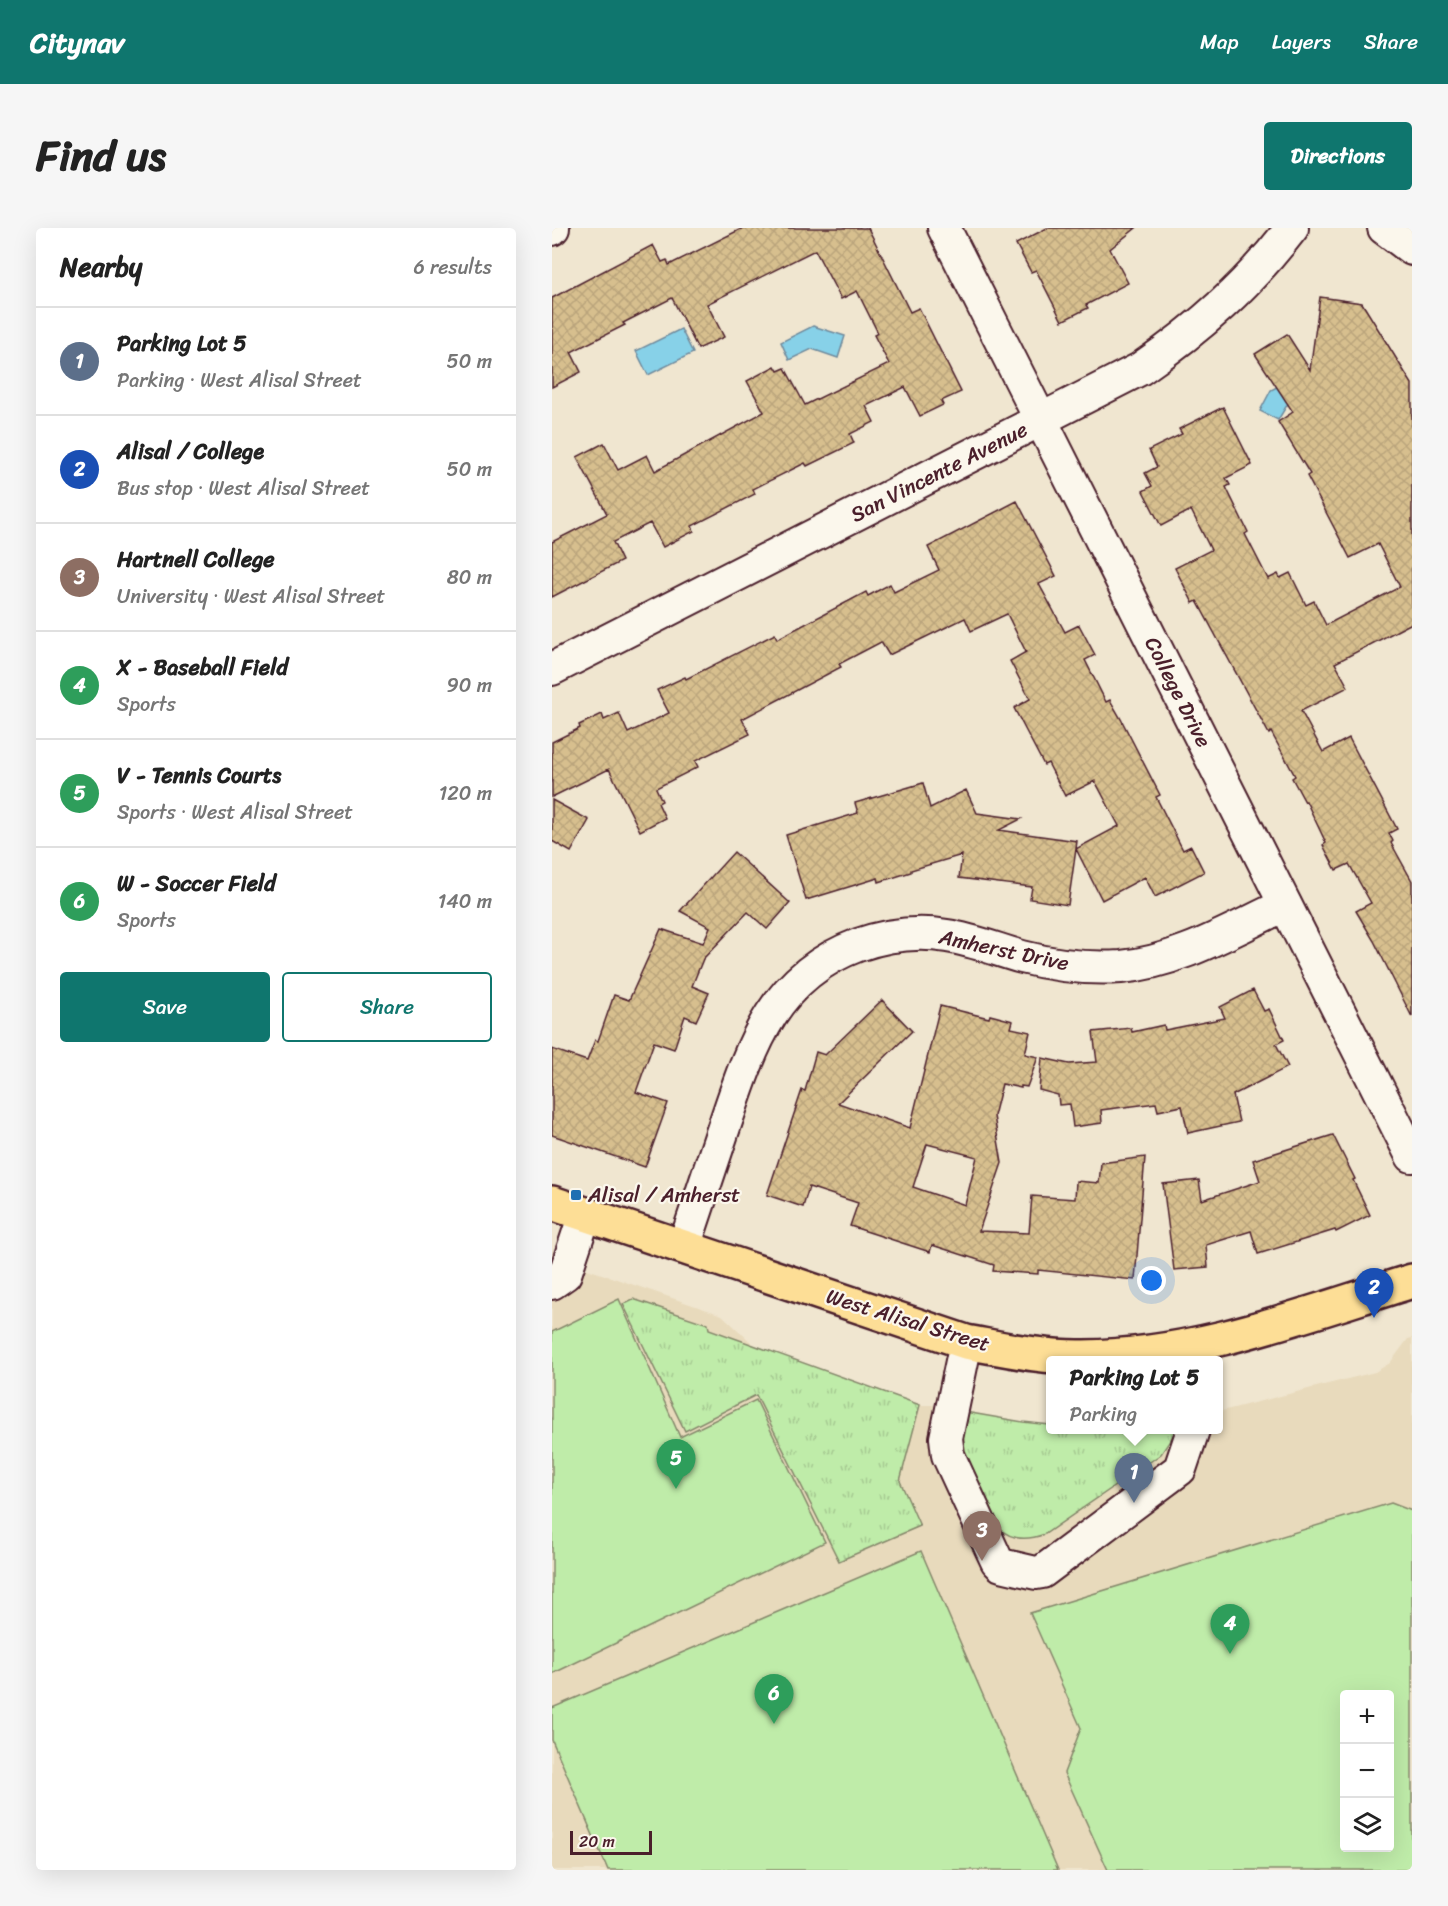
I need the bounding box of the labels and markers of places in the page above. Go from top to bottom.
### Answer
place label: Alisal / Amherst [587,1176,740,1214]
marker: Alisal / Amherst [569,1188,583,1202]
pin: 2 [1354,1268,1394,1318]
pin: 5 [656,1440,696,1489]
pin: 1 [1114,1454,1154,1503]
pin: 3 [962,1512,1002,1561]
pin: 4 [1210,1604,1250,1654]
pin: 6 [754,1674,794,1724]

